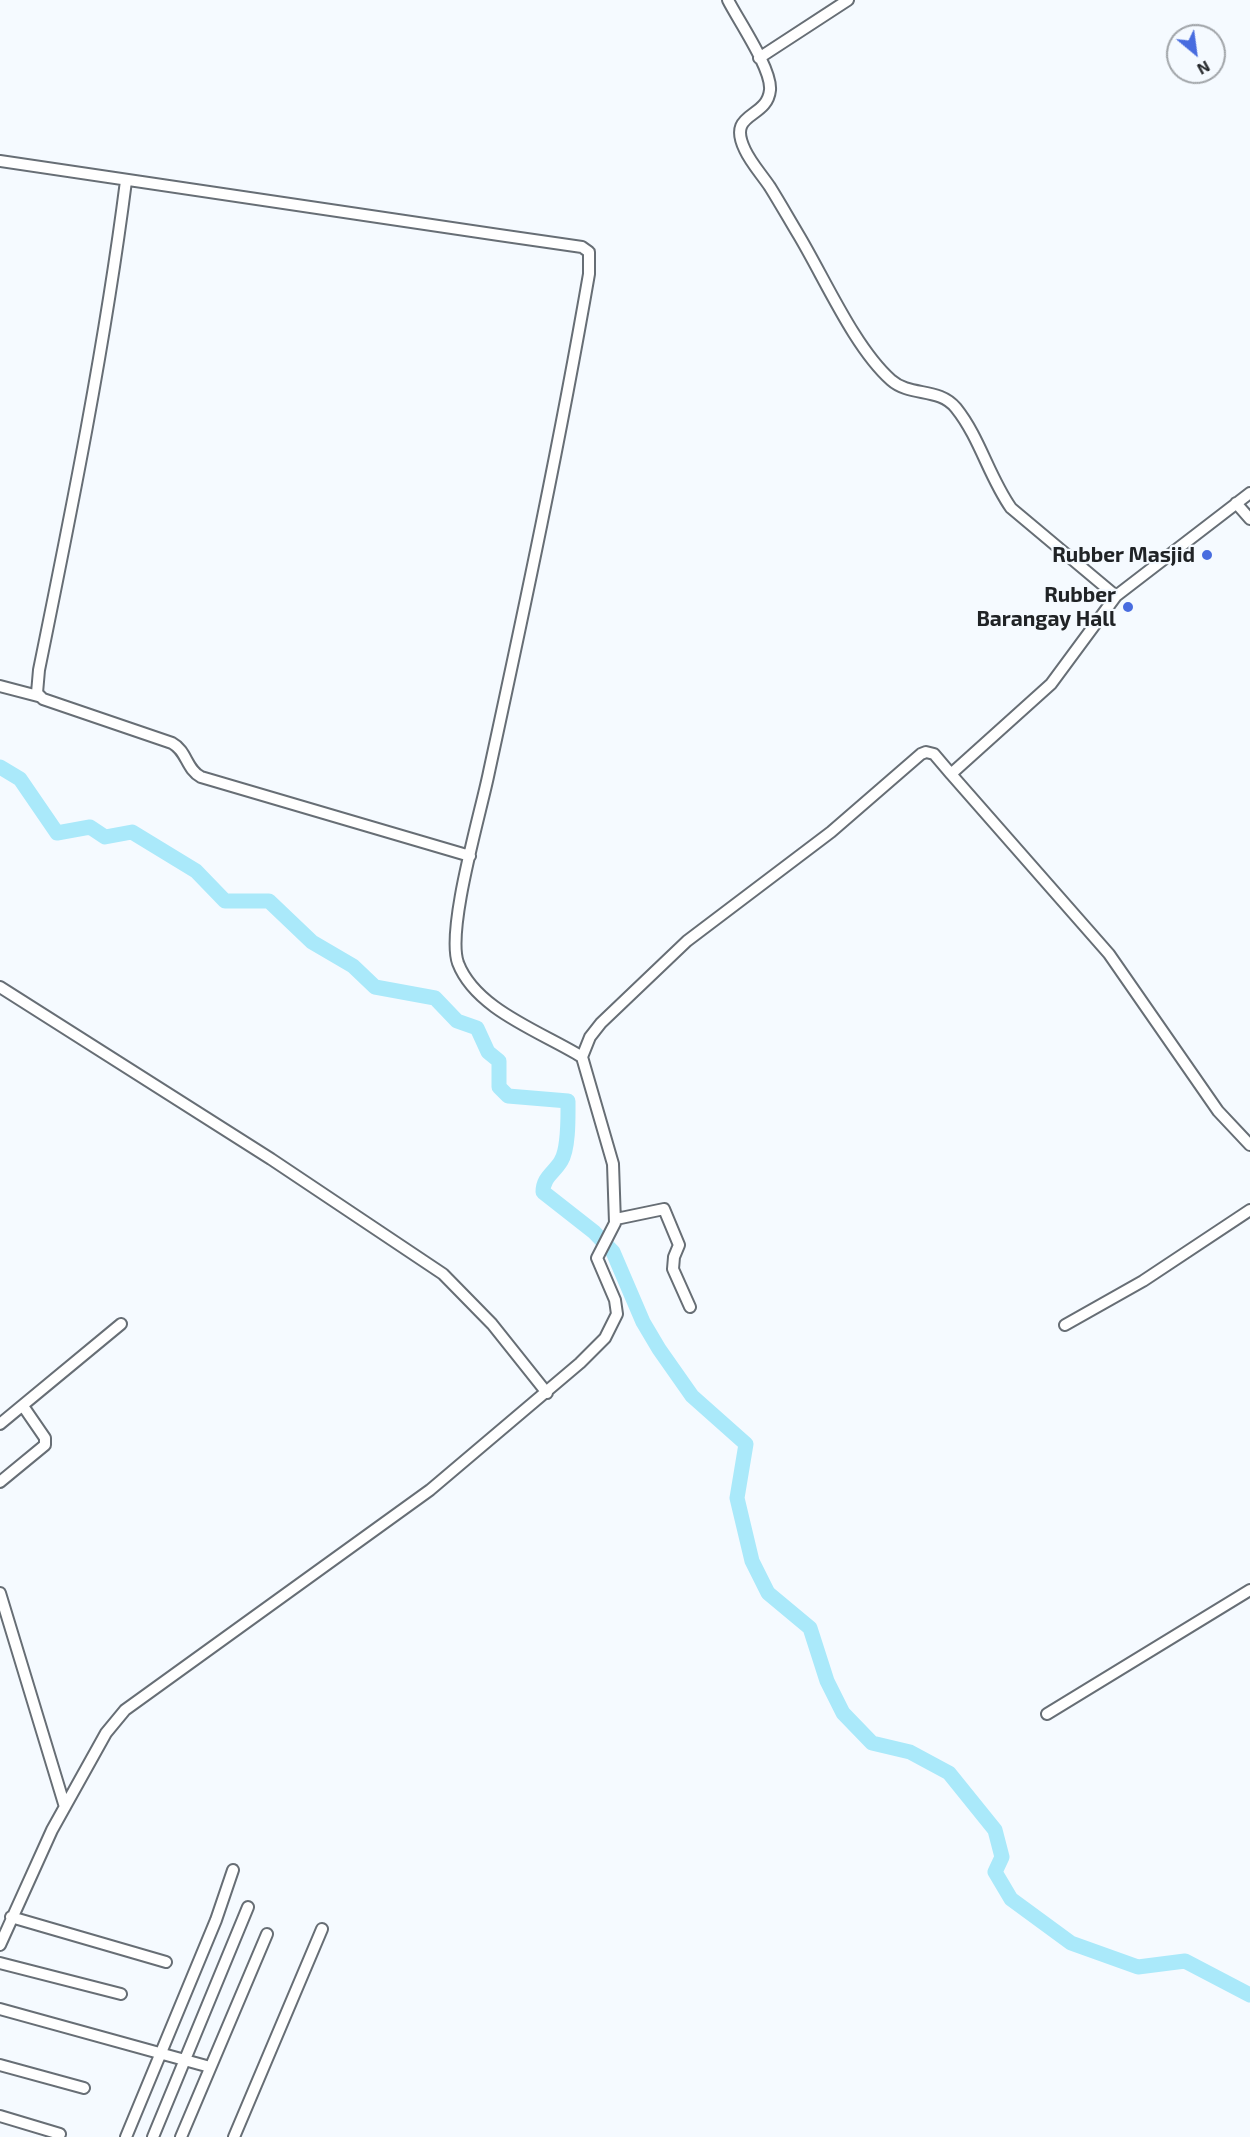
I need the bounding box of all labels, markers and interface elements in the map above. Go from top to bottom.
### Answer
north arrow [1166,24,1226,84]
text: N [1194,57,1214,80]
place label: Rubber Masjid [1052,542,1195,568]
marker: Rubber Masjid [1200,548,1214,562]
place label: Rubber Barangay Hall [976,582,1116,632]
marker: Rubber Barangay Hall [1121,600,1135,614]

